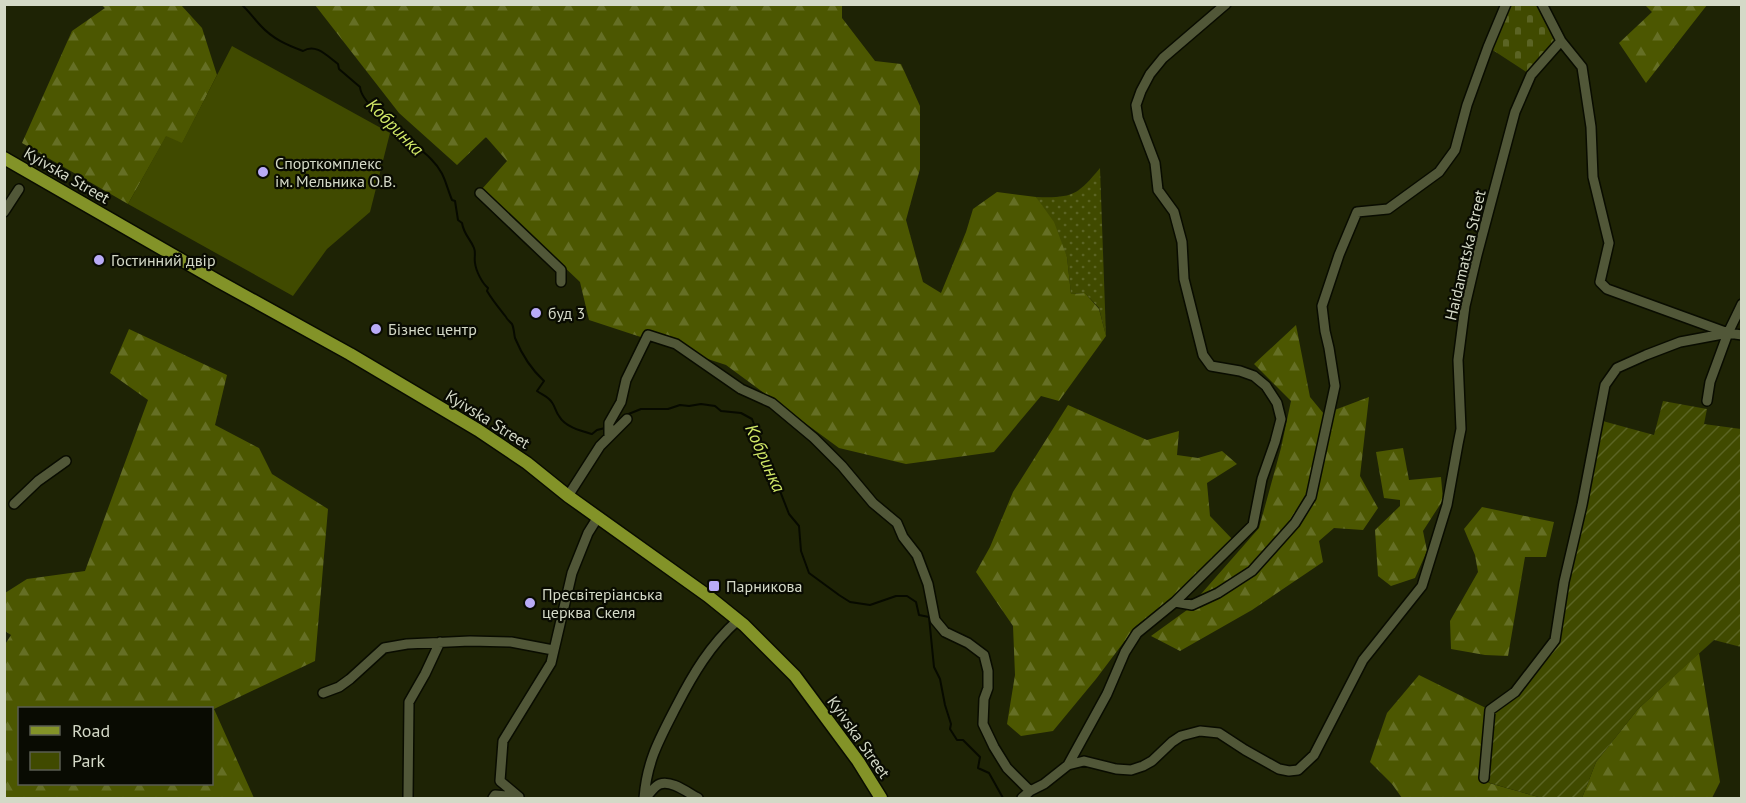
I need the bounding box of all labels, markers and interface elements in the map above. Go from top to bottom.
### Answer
water label: Кобринка [362,93,429,160]
street label: Kyivska Street [21,142,114,208]
place label: Спорткомплекс ім. Мельника О.В. [275,153,396,191]
marker: Спорткомплекс ім. Мельника О.В. [256,165,270,179]
street label: Haidamatska Street [1440,187,1490,322]
place label: Гостинний двір [111,250,216,270]
marker: Гостинний двір [92,253,106,267]
place label: буд 3 [548,303,585,323]
marker: буд 3 [529,306,543,320]
place label: Бізнес центр [388,319,477,339]
marker: Бізнес центр [369,322,383,336]
street label: Kyivska Street [442,385,534,453]
water label: Кобринка [740,420,791,496]
place label: Парникова [726,576,802,596]
marker: Парникова [707,579,721,593]
place label: Пресвітеріанська церква Скеля [542,584,663,622]
marker: Пресвітеріанська церква Скеля [523,596,537,610]
street label: Kyivska Street [823,692,895,782]
legend [18,707,213,785]
text: Road [72,719,110,742]
text: Park [72,749,105,772]

